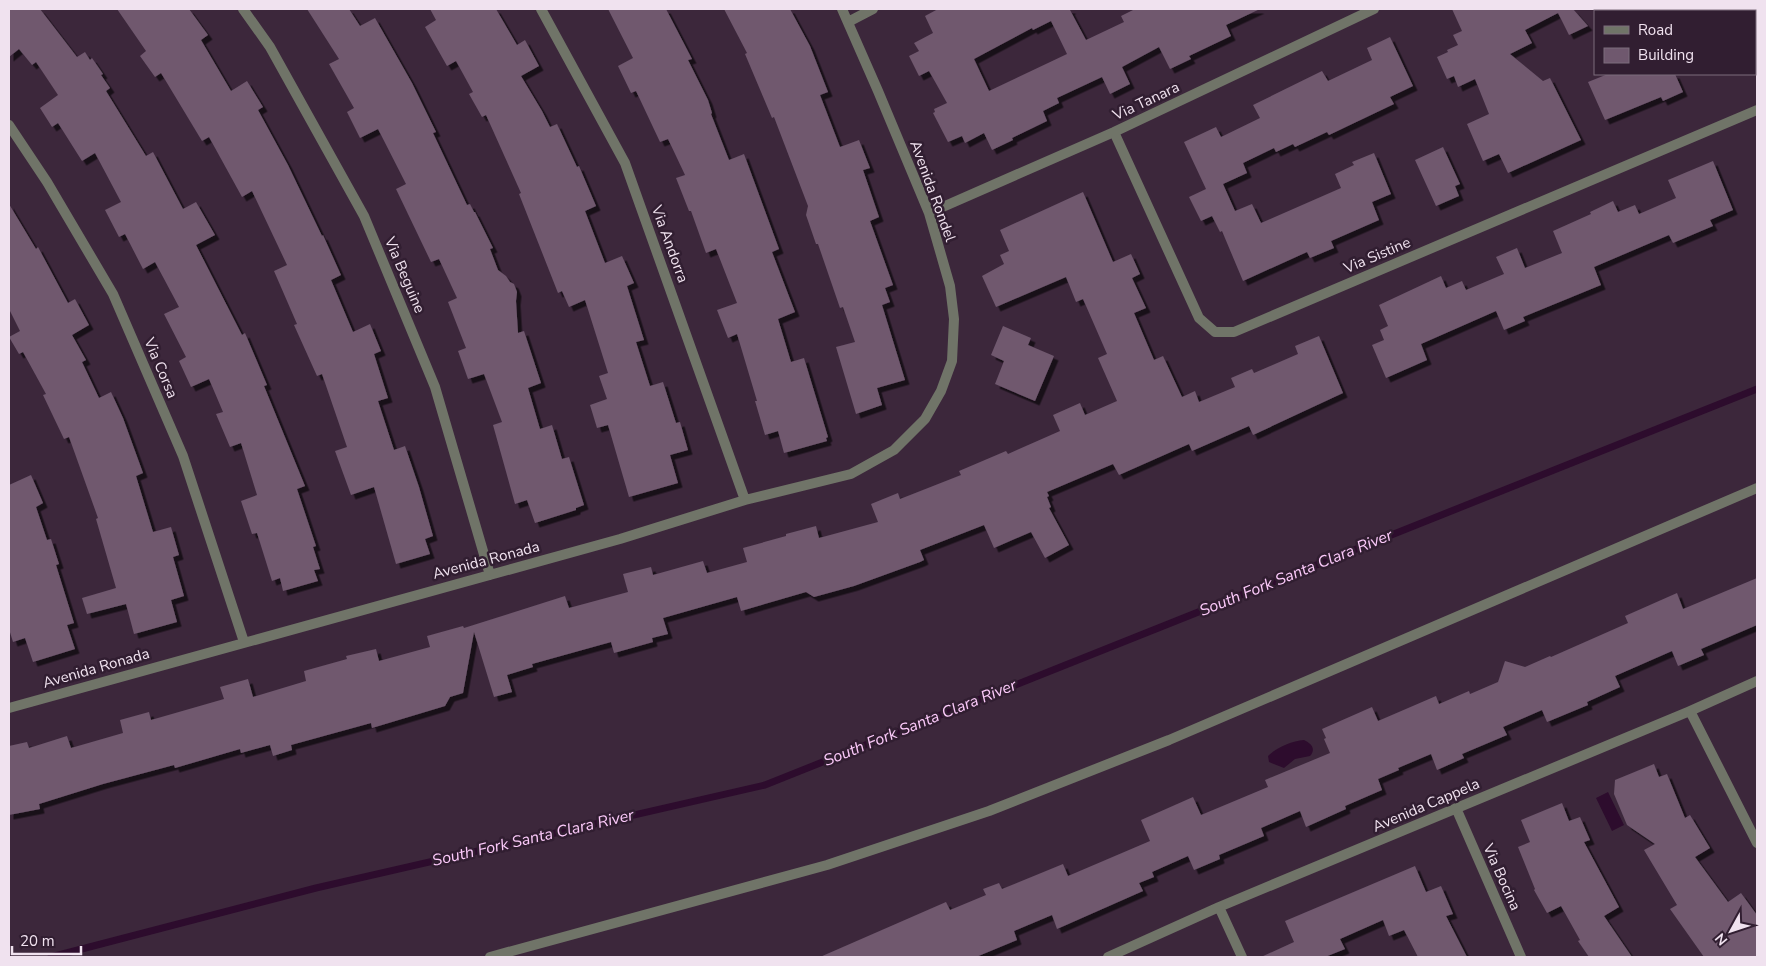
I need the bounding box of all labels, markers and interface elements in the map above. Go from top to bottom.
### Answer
legend [1594,10,1756,75]
text: Road [1638,20,1673,40]
text: Building [1638,45,1694,65]
street label: Via Tanara [1109,77,1182,126]
street label: Avenida Rondel [905,138,961,245]
street label: Via Andorra [646,202,693,285]
street label: Via Sistine [1340,232,1413,278]
street label: Via Beguine [380,233,430,316]
street label: Via Corsa [139,334,183,401]
water label: South Fork Santa Clara River [1196,524,1397,622]
street label: Avenida Ronada [430,536,542,584]
street label: Avenida Ronada [40,643,152,693]
water label: South Fork Santa Clara River [820,674,1021,772]
street label: Avenida Cappela [1369,773,1483,837]
water label: South Fork Santa Clara River [430,804,637,872]
street label: Via Bocina [1478,840,1526,913]
north arrow [1706,906,1756,956]
scale bar [12,924,81,956]
text: N [1711,929,1732,949]
text: 20 m [20,931,55,951]

